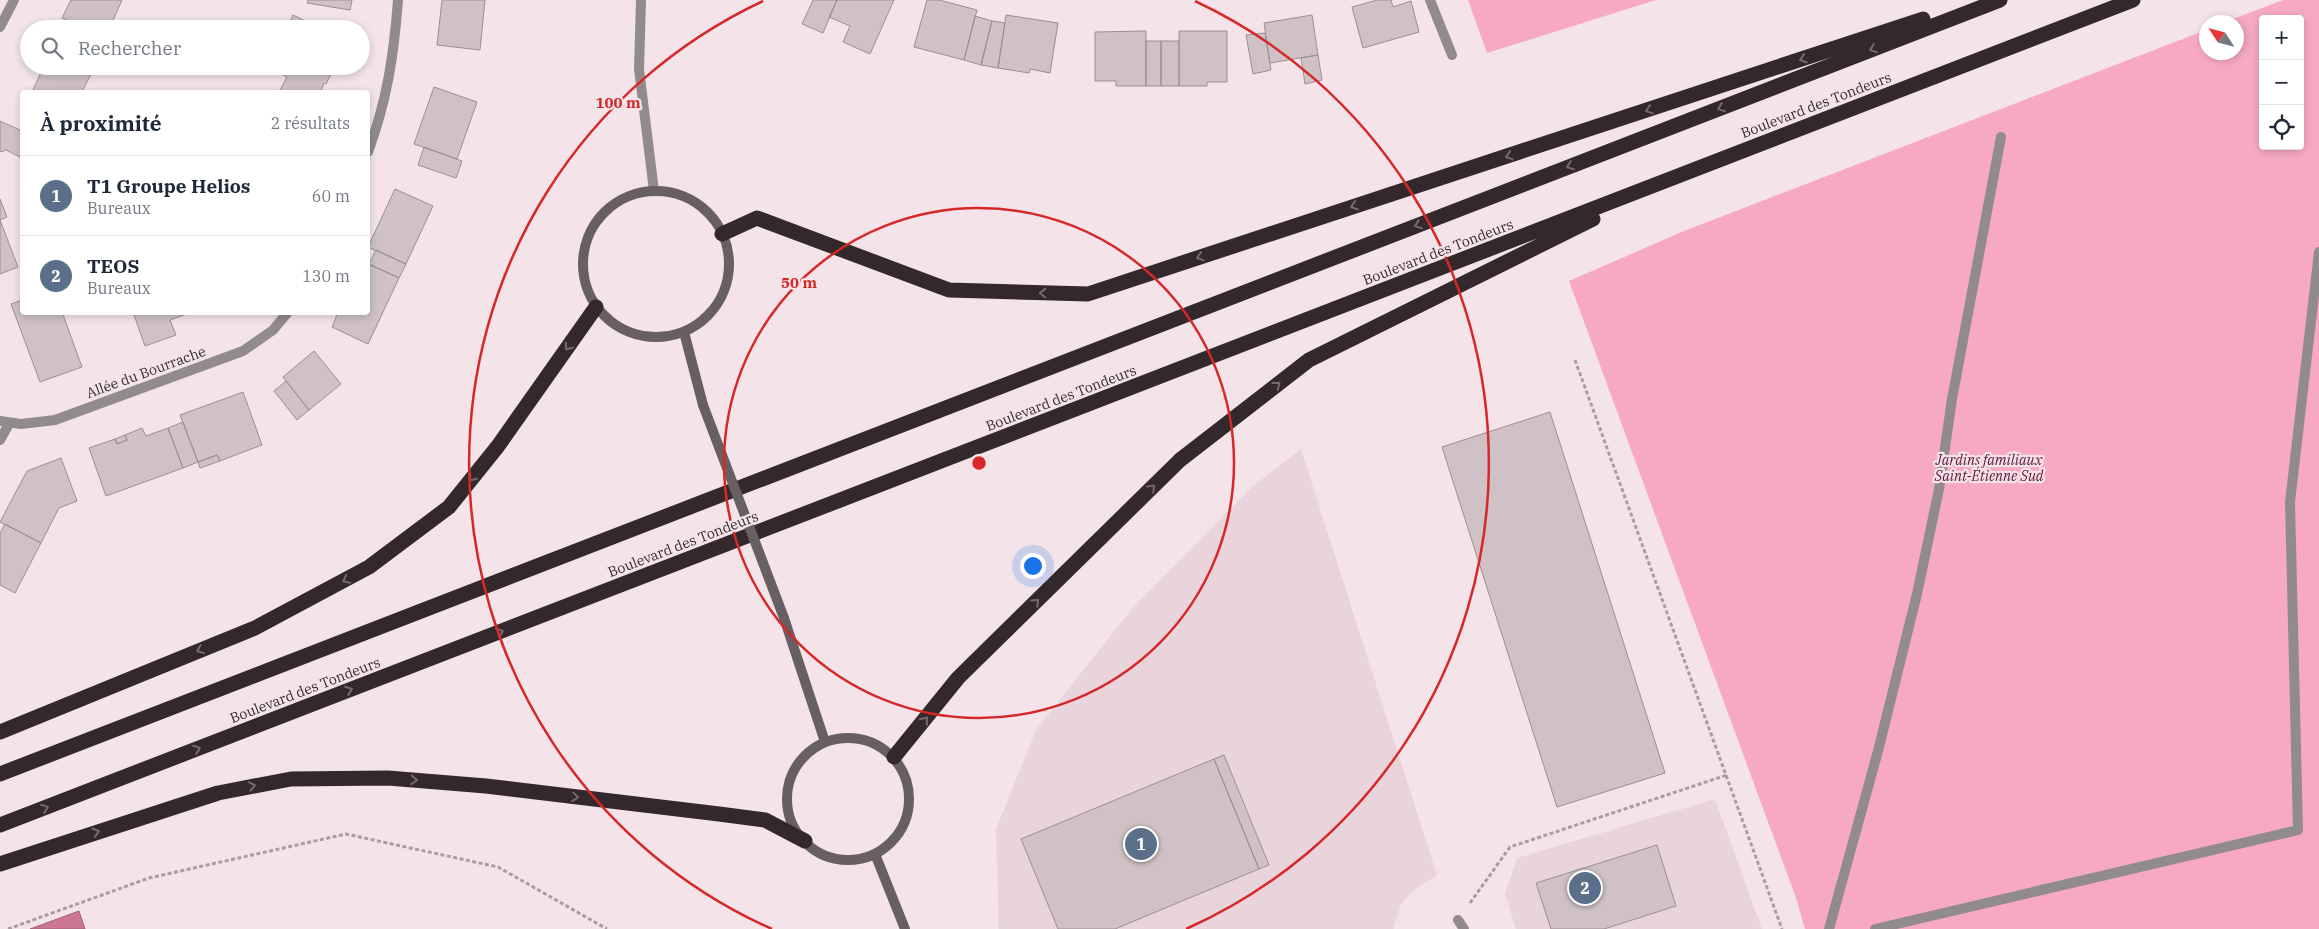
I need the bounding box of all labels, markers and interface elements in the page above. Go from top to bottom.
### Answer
north arrow [2199,15,2244,60]
map controls [2259,15,2304,150]
button: + [2259,15,2304,60]
search box [20,20,370,75]
icon: search [38,34,66,62]
text: Rechercher [78,36,181,60]
one-way arrow [1869,43,1878,53]
one-way arrow [1800,53,1808,63]
button: − [2259,60,2304,105]
street label: Boulevard des Tondeurs [1738,68,1894,142]
text: 100 m [595,93,641,112]
one-way arrow [1717,102,1726,112]
one-way arrow [1645,104,1653,114]
button: locate [2259,105,2304,150]
text: À proximité [40,109,162,137]
text: 2 résultats [271,113,350,133]
one-way arrow [1505,150,1513,160]
one-way arrow [1566,160,1575,171]
text: T1 Groupe Helios [87,174,250,198]
text: 1 [51,186,61,206]
text: 60 m [312,186,350,206]
text: Bureaux [87,198,151,218]
one-way arrow [1351,201,1359,211]
street label: Boulevard des Tondeurs [1360,215,1516,289]
one-way arrow [1414,219,1423,229]
one-way arrow [1196,251,1205,261]
text: TEOS [87,254,139,278]
text: 2 [51,266,61,286]
text: 130 m [302,266,350,286]
text: 50 m [781,273,817,292]
text: Bureaux [87,278,151,298]
one-way arrow [1039,287,1047,298]
one-way arrow [565,341,574,351]
street label: Allée du Bourrache [84,342,208,402]
street label: Boulevard des Tondeurs [983,361,1139,435]
one-way arrow [1271,382,1281,391]
park label: Jardins familiaux Saint-Étienne Sud [1934,451,2044,485]
centre of rings [970,454,988,472]
one-way arrow [469,472,477,481]
one-way arrow [1146,485,1155,494]
street label: Boulevard des Tondeurs [605,507,761,581]
your location [1020,553,1046,579]
one-way arrow [343,573,352,583]
one-way arrow [1030,599,1039,608]
one-way arrow [495,628,504,638]
one-way arrow [197,645,205,655]
street label: Boulevard des Tondeurs [227,653,383,727]
one-way arrow [344,686,352,696]
one-way arrow [919,717,927,726]
one-way arrow [192,745,201,755]
one-way arrow [410,774,418,785]
one-way arrow [247,782,256,792]
one-way arrow [571,791,579,801]
one-way arrow [41,803,49,813]
pin: 1 [1125,825,1157,863]
one-way arrow [92,828,100,838]
pin: 2 [1569,869,1601,907]

